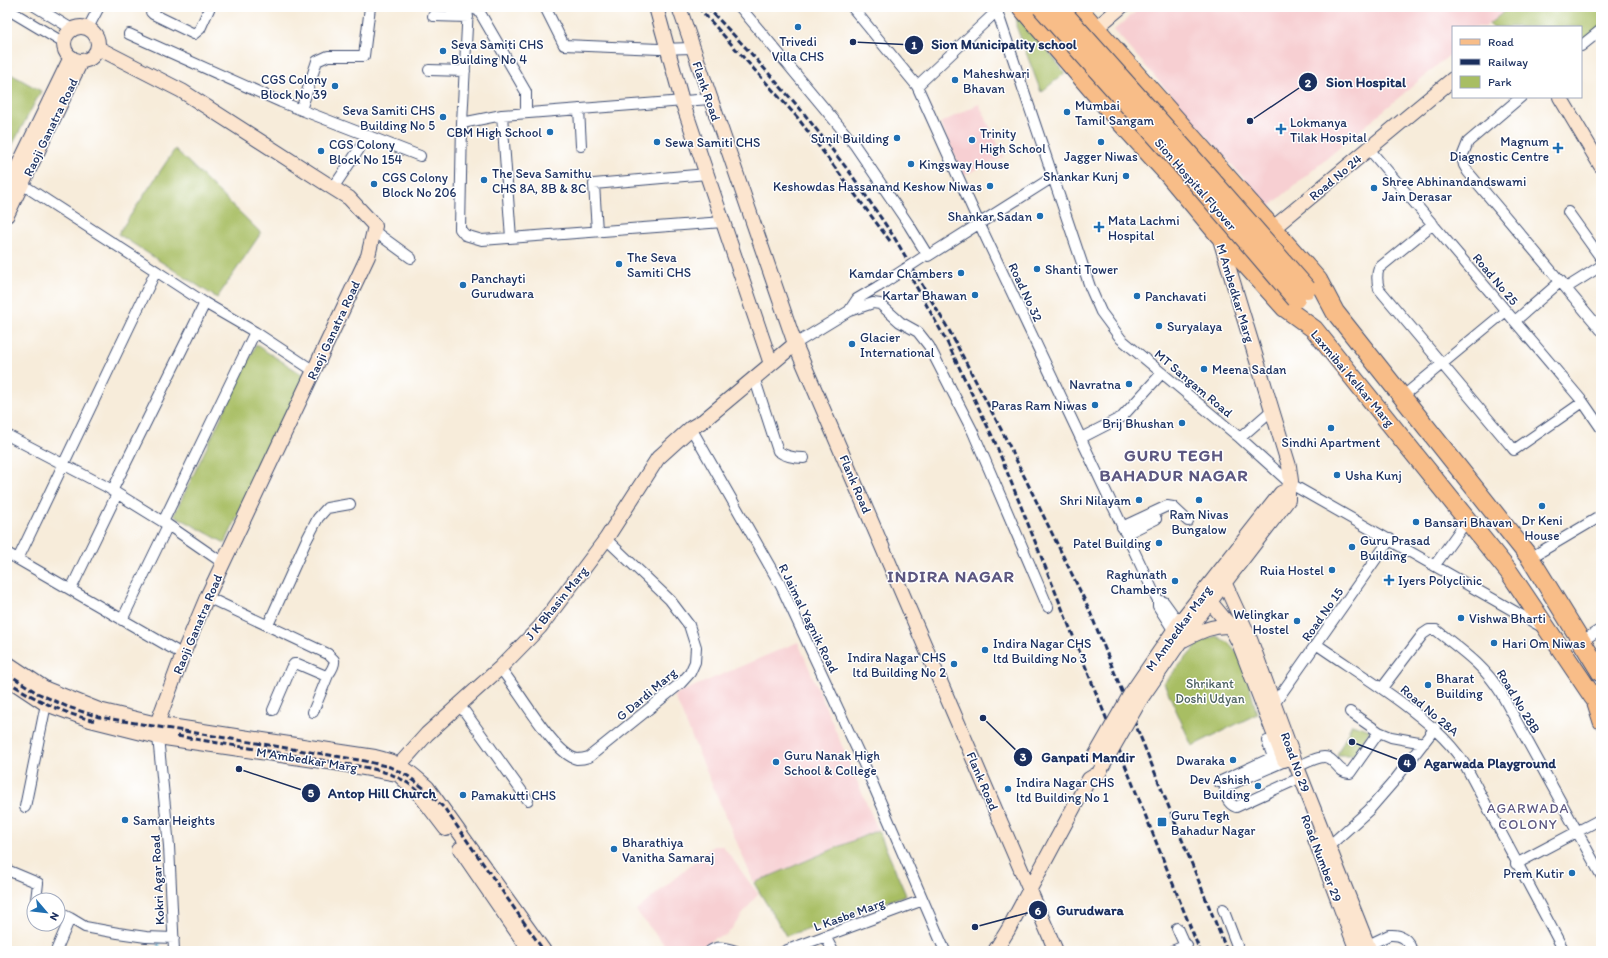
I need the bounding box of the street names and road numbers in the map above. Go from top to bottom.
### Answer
street label: Flank Road [689,59,724,123]
street label: Raoji Ganatra Road [20,76,81,179]
street label: Sion Hospital Flyover [1151,135,1240,234]
street label: Road No 24 [1306,151,1365,204]
street label: M Ambedkar Marg [1213,242,1258,345]
street label: Road No 25 [1470,250,1522,308]
street label: Road No 32 [1005,260,1046,324]
street label: Raoji Ganatra Road [304,278,363,382]
street label: Laxmibai Kelkar Marg [1308,327,1398,430]
street label: MT Sangam Road [1152,346,1236,420]
street label: Flank Road [836,453,875,516]
street label: R Jaimal Yagnik Road [776,561,842,675]
street label: J K Bhasin Marg [522,563,591,643]
street label: Raoji Ganatra Road [170,572,225,676]
street label: M Ambedkar Marg [1142,582,1215,674]
street label: Road No 15 [1298,584,1346,644]
street label: G Dardi Marg [613,665,680,724]
street label: Road No 28B [1494,667,1544,736]
street label: Road No 28A [1397,682,1462,740]
street label: Road No 29 [1278,730,1313,794]
street label: M Ambedkar Marg [255,744,359,775]
street label: Flank Road [963,750,1002,813]
street label: Road Number 29 [1298,812,1345,904]
street label: Kokri Agar Road [148,834,167,925]
street label: L Kasbe Marg [811,895,887,934]

